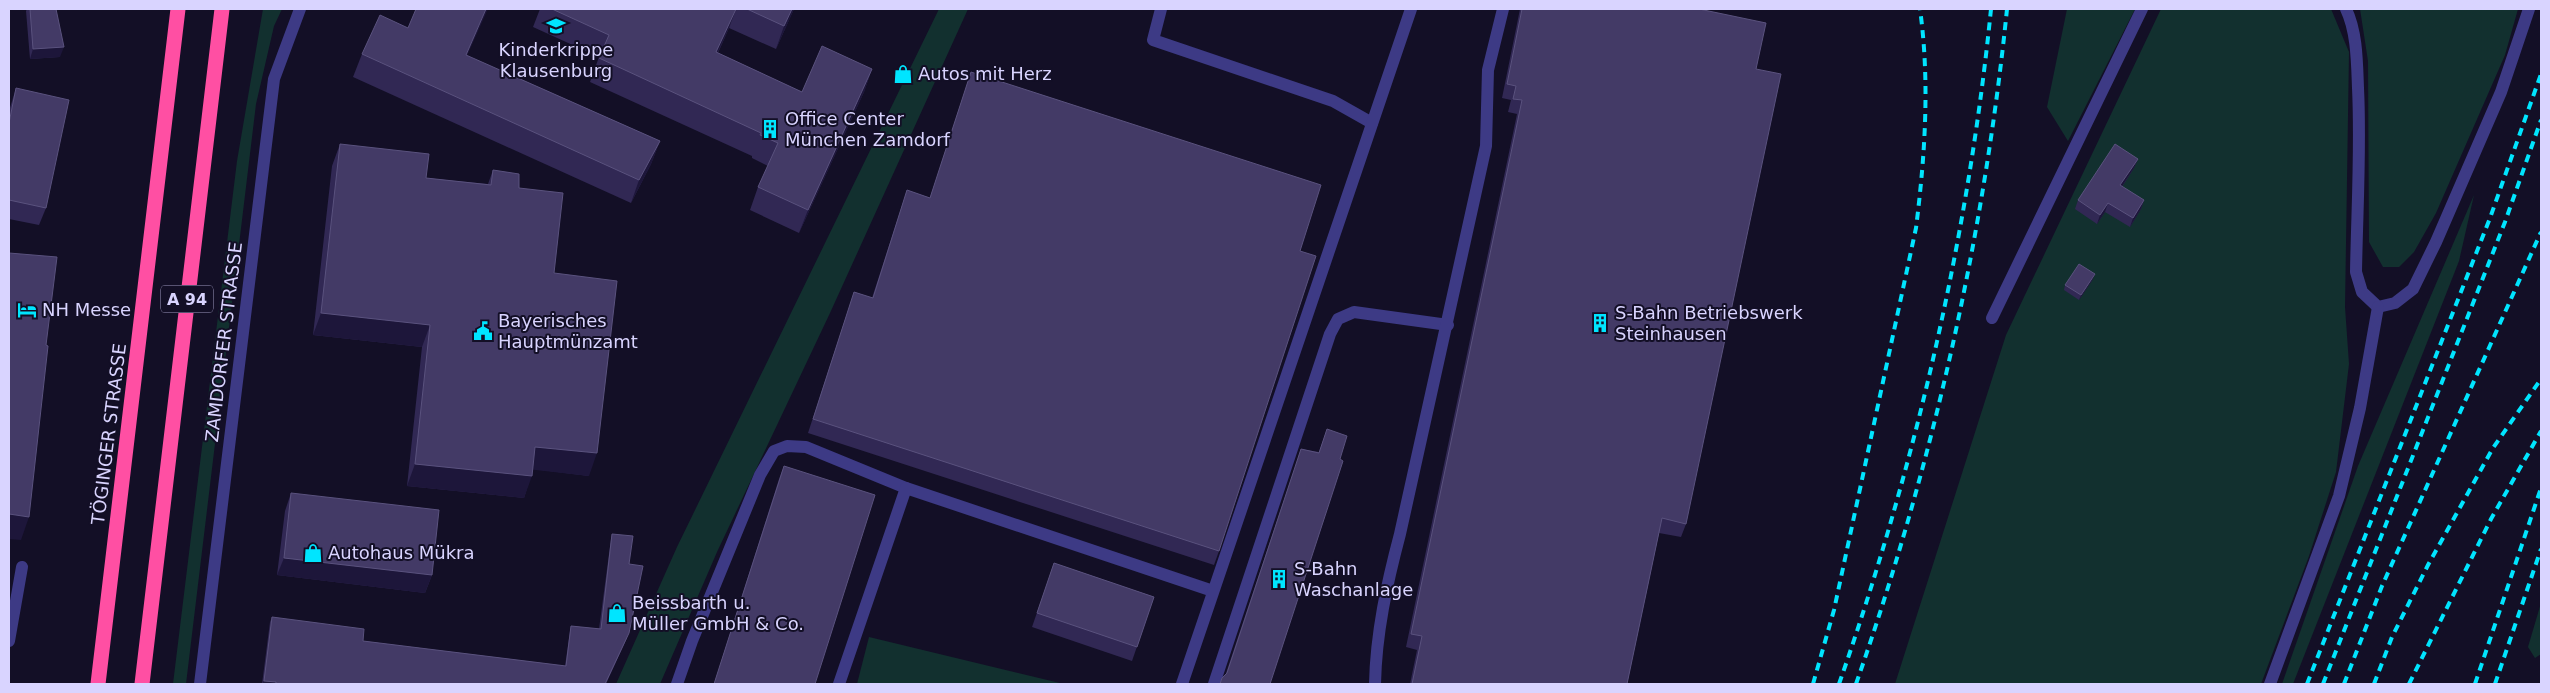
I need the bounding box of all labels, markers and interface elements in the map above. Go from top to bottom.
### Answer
school or university icon: Kinderkrippe Klausenburg [545,15,567,37]
place label: Kinderkrippe Klausenburg [499,39,613,81]
shop icon: Autos mit Herz [892,63,914,85]
place label: Autos mit Herz [918,63,1052,84]
place label: Office Center München Zamdorf [785,108,951,150]
building icon: Office Center München Zamdorf [759,118,781,140]
street label: ZAMDORFER STRASSE [201,241,246,443]
road number: A 94 [161,286,213,312]
hotel icon: NH Messe [16,299,38,321]
place label: NH Messe [42,299,131,320]
place label: S-Bahn Betriebswerk Steinhausen [1615,302,1803,344]
place label: Bayerisches Hauptmünzamt [498,310,638,352]
building icon: S-Bahn Betriebswerk Steinhausen [1589,312,1611,334]
public building icon: Bayerisches Hauptmünzamt [472,320,494,342]
street label: TÖGINGER STRASSE [87,342,130,527]
shop icon: Autohaus Mükra [302,542,324,564]
place label: Autohaus Mükra [328,542,475,563]
place label: S-Bahn Waschanlage [1294,558,1413,600]
building icon: S-Bahn Waschanlage [1268,568,1290,590]
place label: Beissbarth u. Müller GmbH & Co. [632,592,804,634]
shop icon: Beissbarth u. Müller GmbH & Co. [606,602,628,624]

